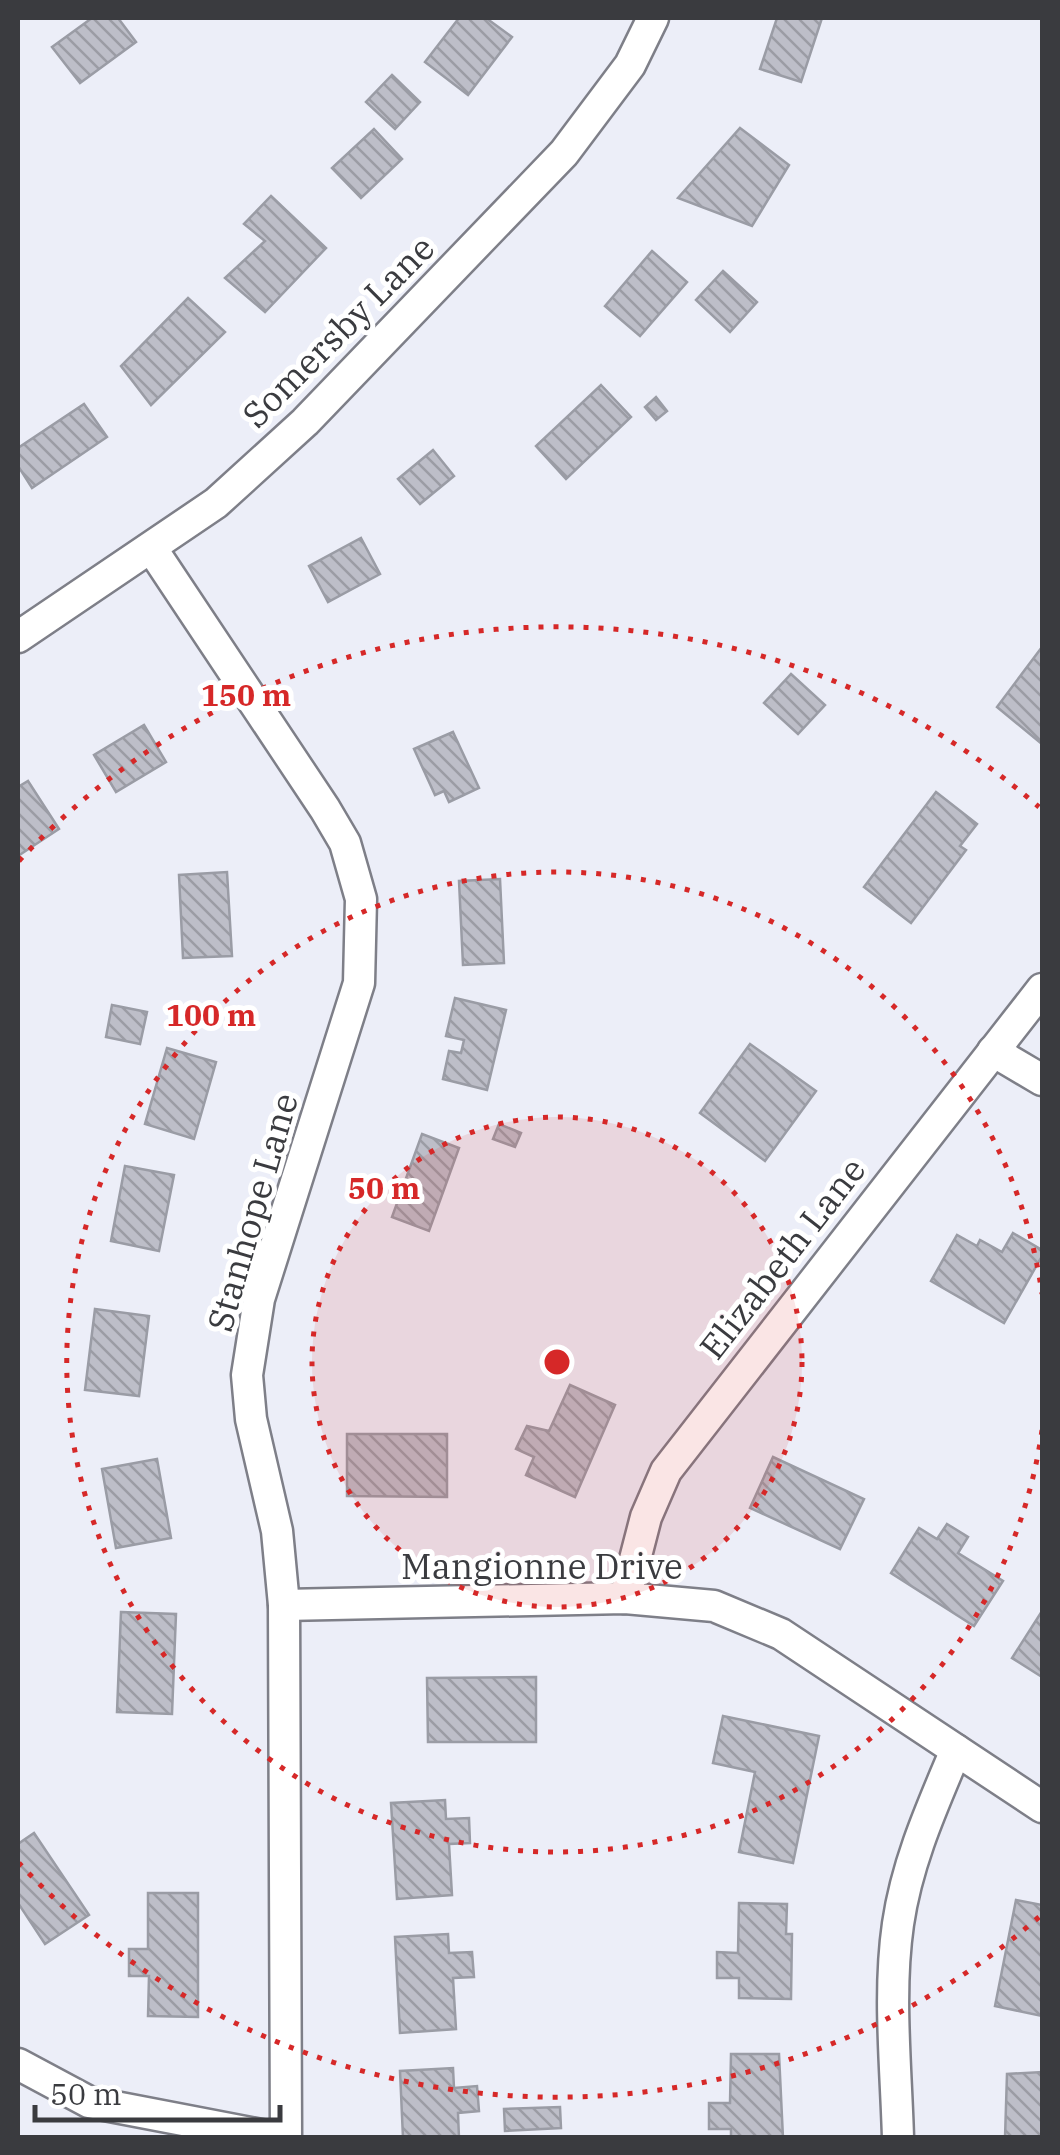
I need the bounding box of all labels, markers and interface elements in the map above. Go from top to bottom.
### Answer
street label: Somersby Lane [232,225,444,437]
text: 150 m [201,675,291,714]
text: 100 m [166,995,256,1034]
street label: Stanhope Lane [196,1088,308,1336]
street label: Elizabeth Lane [689,1148,875,1368]
text: 50 m [348,1168,420,1207]
centre of rings [539,1344,575,1380]
street label: Mangionne Drive [401,1543,683,1589]
scale bar [35,2060,280,2122]
text: 50 m [50,2074,122,2113]

